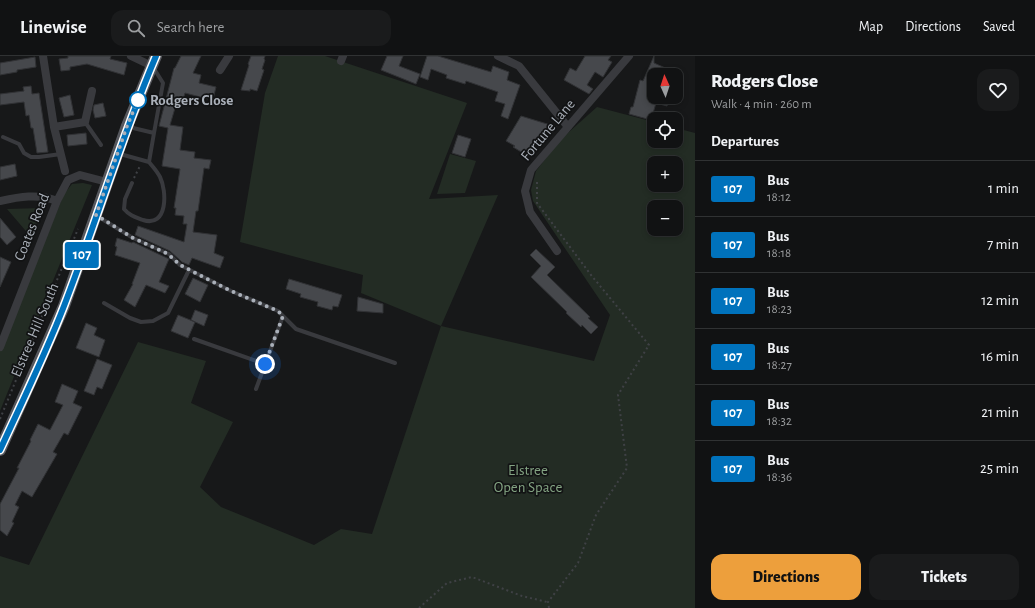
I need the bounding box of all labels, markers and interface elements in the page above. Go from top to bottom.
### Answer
search box [111,10,391,46]
icon: search [125,17,147,39]
text: Linewise [20,18,87,37]
text: Search here [157,20,225,35]
text: Map [859,20,883,34]
text: Directions [905,20,961,34]
text: Saved [983,20,1015,34]
north arrow [647,68,683,104]
map controls [647,68,683,236]
button: heart [977,69,1019,111]
text: Rodgers Close [711,72,818,91]
marker: Rodgers Close [129,91,147,109]
place label: Rodgers Close [150,93,233,108]
street label: Fortune Lane [518,96,578,164]
text: Walk · 4 min · 260 m [711,98,812,111]
button: locate [647,112,683,148]
text: Departures [711,134,779,149]
button: + [647,156,683,192]
text: Bus [767,173,789,188]
text: 1 min [988,181,1019,196]
text: 107 [724,182,742,196]
street label: Coates Road [12,191,52,263]
text: 18:12 [767,191,791,204]
button: − [647,200,683,236]
text: Bus [767,229,789,244]
text: 7 min [987,237,1019,252]
text: 107 [724,238,742,252]
line badge: 107 [59,242,105,268]
text: 18:18 [767,247,791,260]
text: 107 [73,248,91,262]
street label: Elstree Hill South [8,281,62,379]
text: Bus [767,285,789,300]
text: 12 min [981,293,1019,308]
text: 107 [724,294,742,308]
text: 18:23 [767,303,792,316]
text: Bus [767,341,789,356]
text: 16 min [981,349,1019,364]
text: 107 [724,350,742,364]
your location [255,354,275,374]
text: 18:27 [767,359,792,372]
text: Bus [767,397,789,412]
text: 21 min [981,405,1019,420]
text: 107 [724,406,742,420]
text: 18:32 [767,415,792,428]
text: Bus [767,453,789,468]
text: 25 min [980,461,1019,476]
text: 107 [724,462,742,476]
park label: Elstree Open Space [494,463,562,495]
text: 18:36 [767,471,792,484]
button: Directions [711,554,861,600]
button: Tickets [869,554,1019,600]

